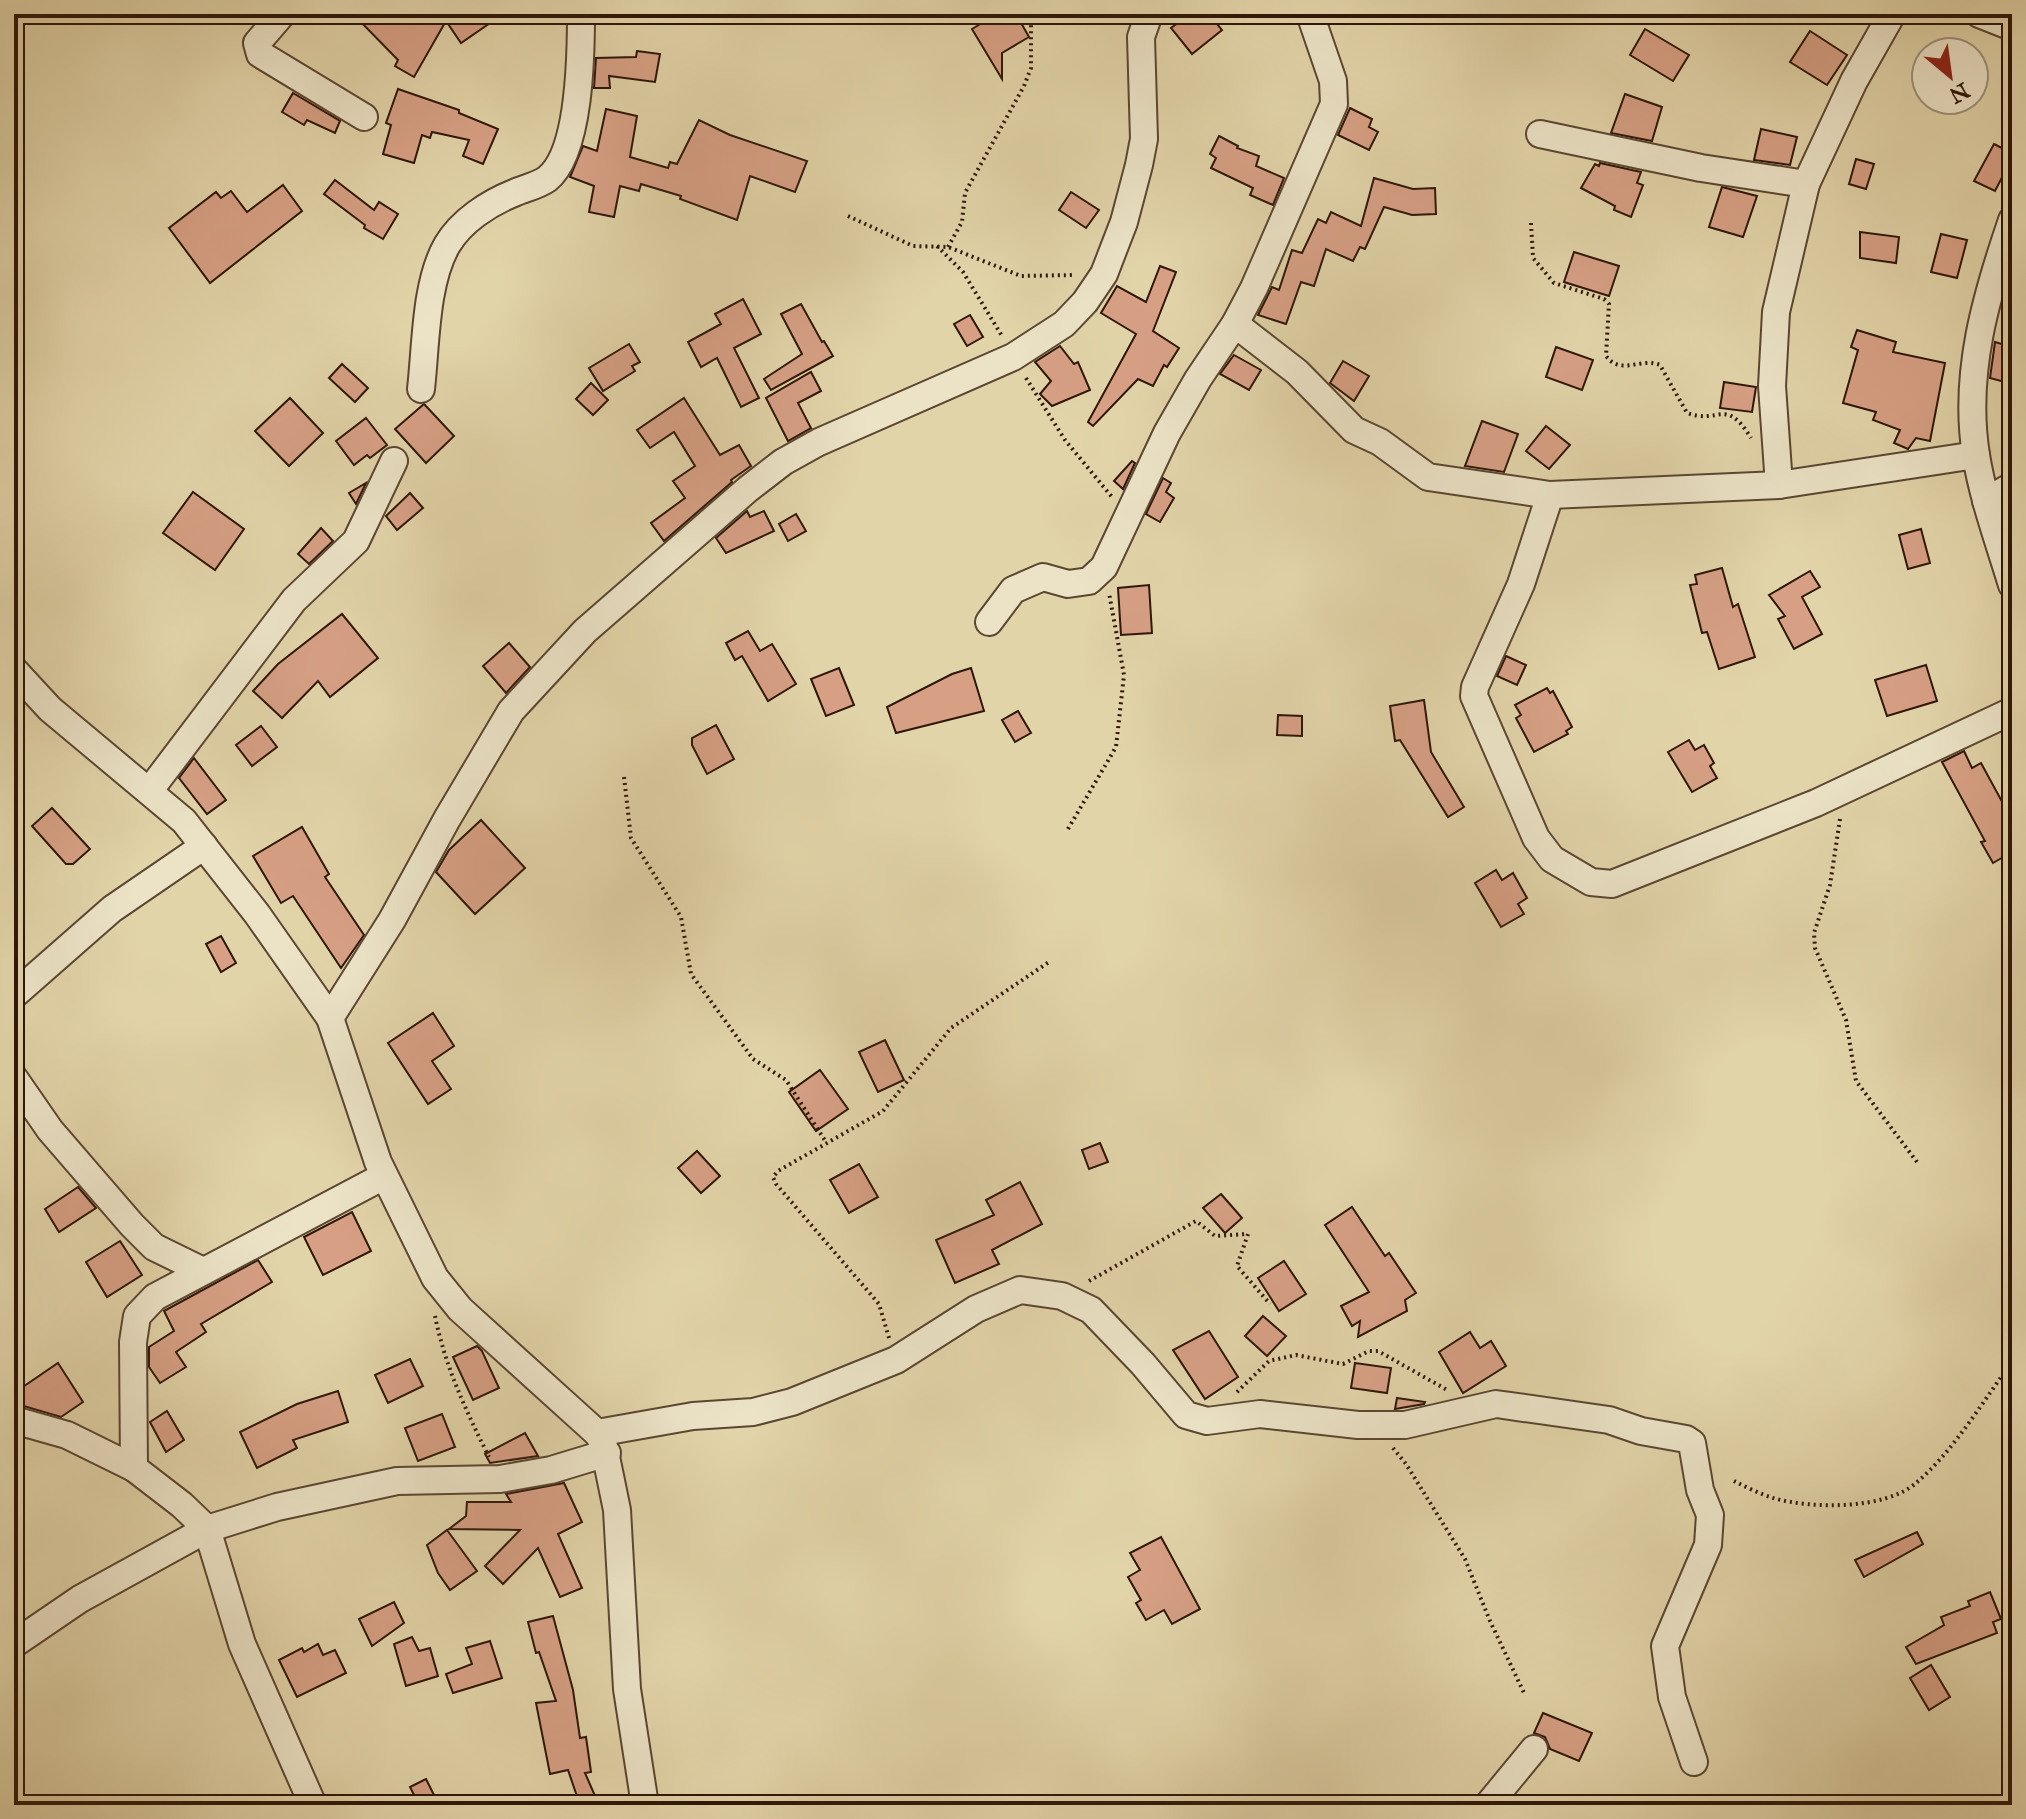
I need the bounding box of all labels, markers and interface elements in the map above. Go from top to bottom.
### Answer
north arrow [1910,36,1990,116]
text: N [1944,77,1974,110]

